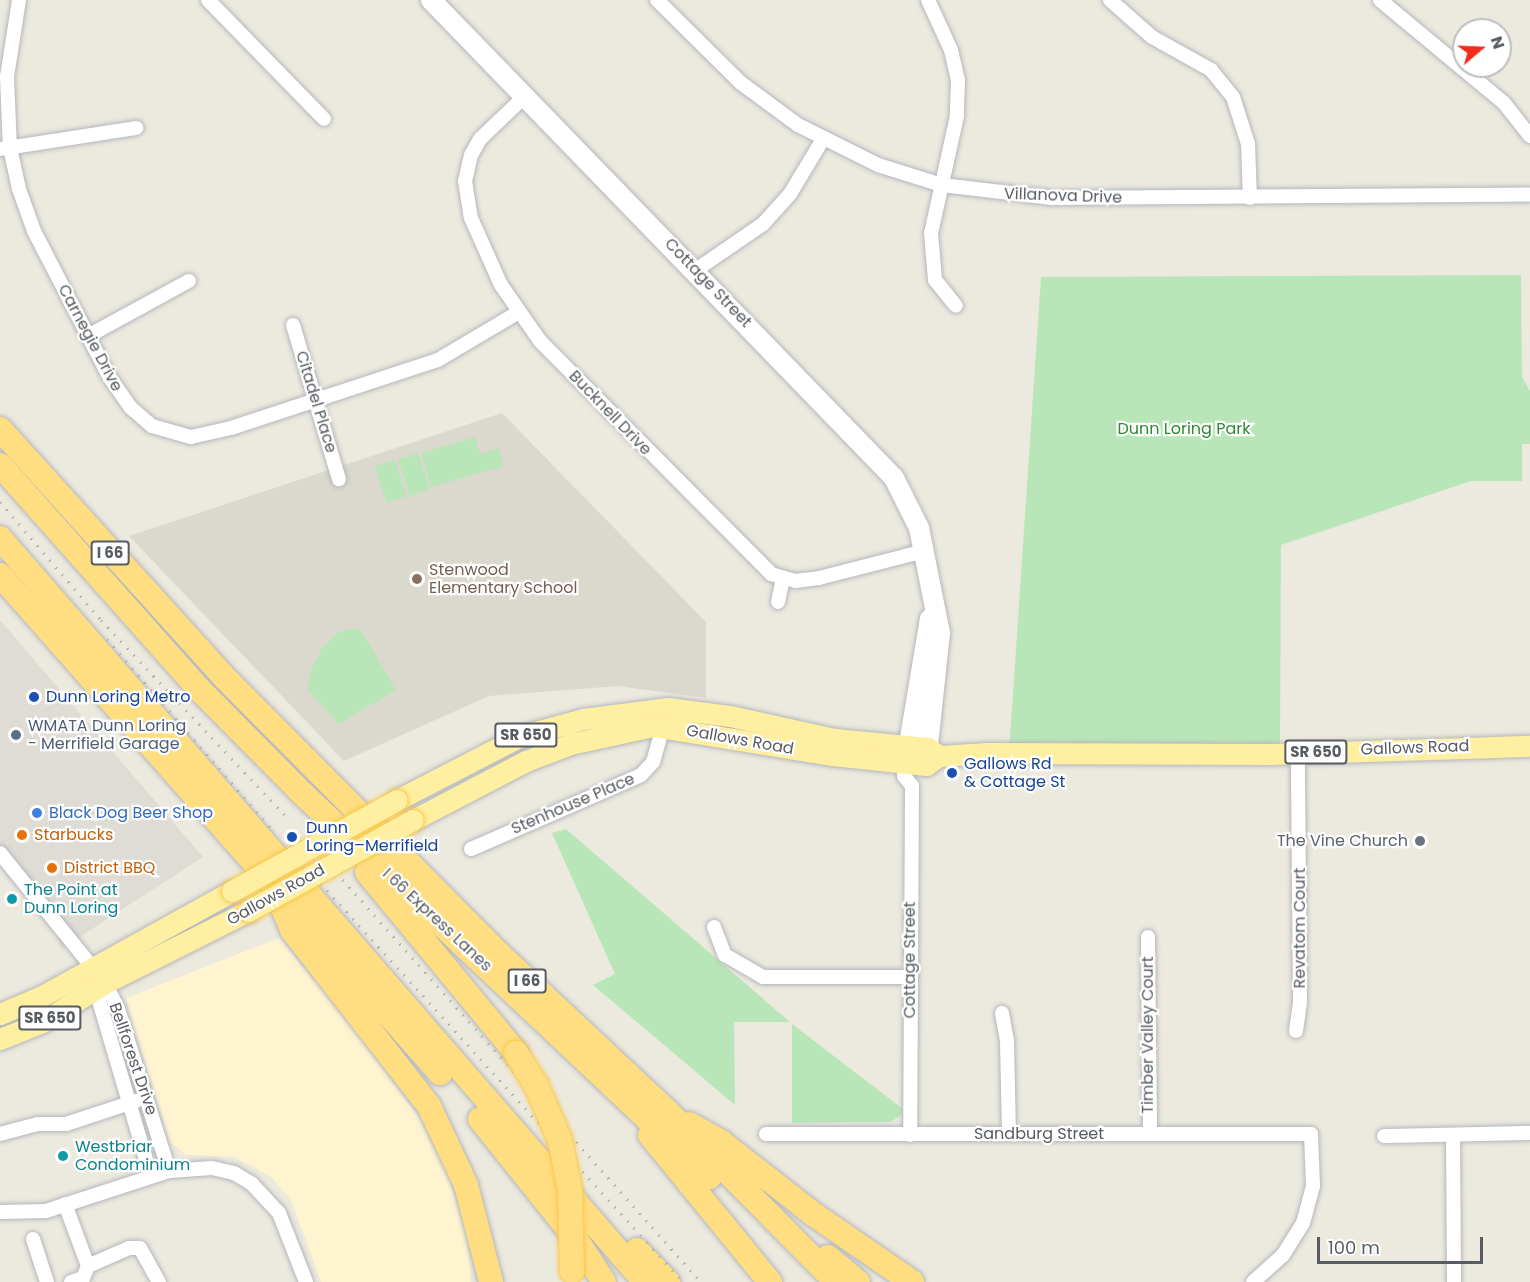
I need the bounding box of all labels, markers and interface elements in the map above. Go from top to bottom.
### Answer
north arrow [1452,18,1512,78]
text: N [1485,33,1510,52]
street label: Villanova Drive [1004,184,1122,208]
street label: Cottage Street [660,234,756,332]
street label: Carnegie Drive [54,281,126,395]
street label: Citadel Place [291,349,341,455]
street label: Bucknell Drive [565,367,655,459]
park label: Dunn Loring Park [1118,419,1250,439]
road number: I 66 [90,541,130,565]
place label: Stenwood Elementary School [429,560,577,598]
marker: Stenwood Elementary School [410,572,424,586]
place label: Dunn Loring Metro [46,687,190,707]
marker: Dunn Loring Metro [27,690,41,704]
place label: WMATA Dunn Loring - Merrifield Garage [28,716,186,754]
street label: Gallows Road [685,721,795,759]
road number: SR 650 [493,723,559,747]
marker: WMATA Dunn Loring - Merrifield Garage [9,728,23,742]
street label: Gallows Road [1360,737,1470,759]
road number: SR 650 [1283,740,1349,764]
place label: Gallows Rd & Cottage St [964,754,1065,792]
marker: Gallows Rd & Cottage St [945,766,959,780]
street label: Stenhouse Place [508,769,638,839]
place label: Black Dog Beer Shop [49,803,213,823]
marker: Black Dog Beer Shop [30,806,44,820]
place label: Dunn Loring–Merrifield [306,818,438,856]
place label: Starbucks [34,825,113,845]
marker: Starbucks [15,828,29,842]
marker: Dunn Loring–Merrifield [283,828,301,846]
place label: The Vine Church [1277,831,1408,851]
marker: The Vine Church [1413,834,1427,848]
place label: District BBQ [64,858,155,878]
street label: Gallows Road [224,860,328,930]
marker: District BBQ [45,861,59,875]
street label: I 66 Express Lanes [378,864,496,976]
street label: Revatom Court [1290,868,1310,988]
place label: The Point at Dunn Loring [24,880,118,918]
marker: The Point at Dunn Loring [5,892,19,906]
street label: Cottage Street [900,902,920,1018]
street label: Timber Valley Court [1138,956,1158,1114]
road number: I 66 [508,969,546,993]
street label: Bellforest Drive [105,1000,161,1118]
road number: SR 650 [17,1006,83,1030]
street label: Sandburg Street [974,1124,1104,1144]
place label: Westbriar Condominium [75,1137,190,1175]
marker: Westbriar Condominium [56,1149,70,1163]
scale bar [1320,1225,1486,1263]
text: 100 m [1328,1235,1380,1260]

